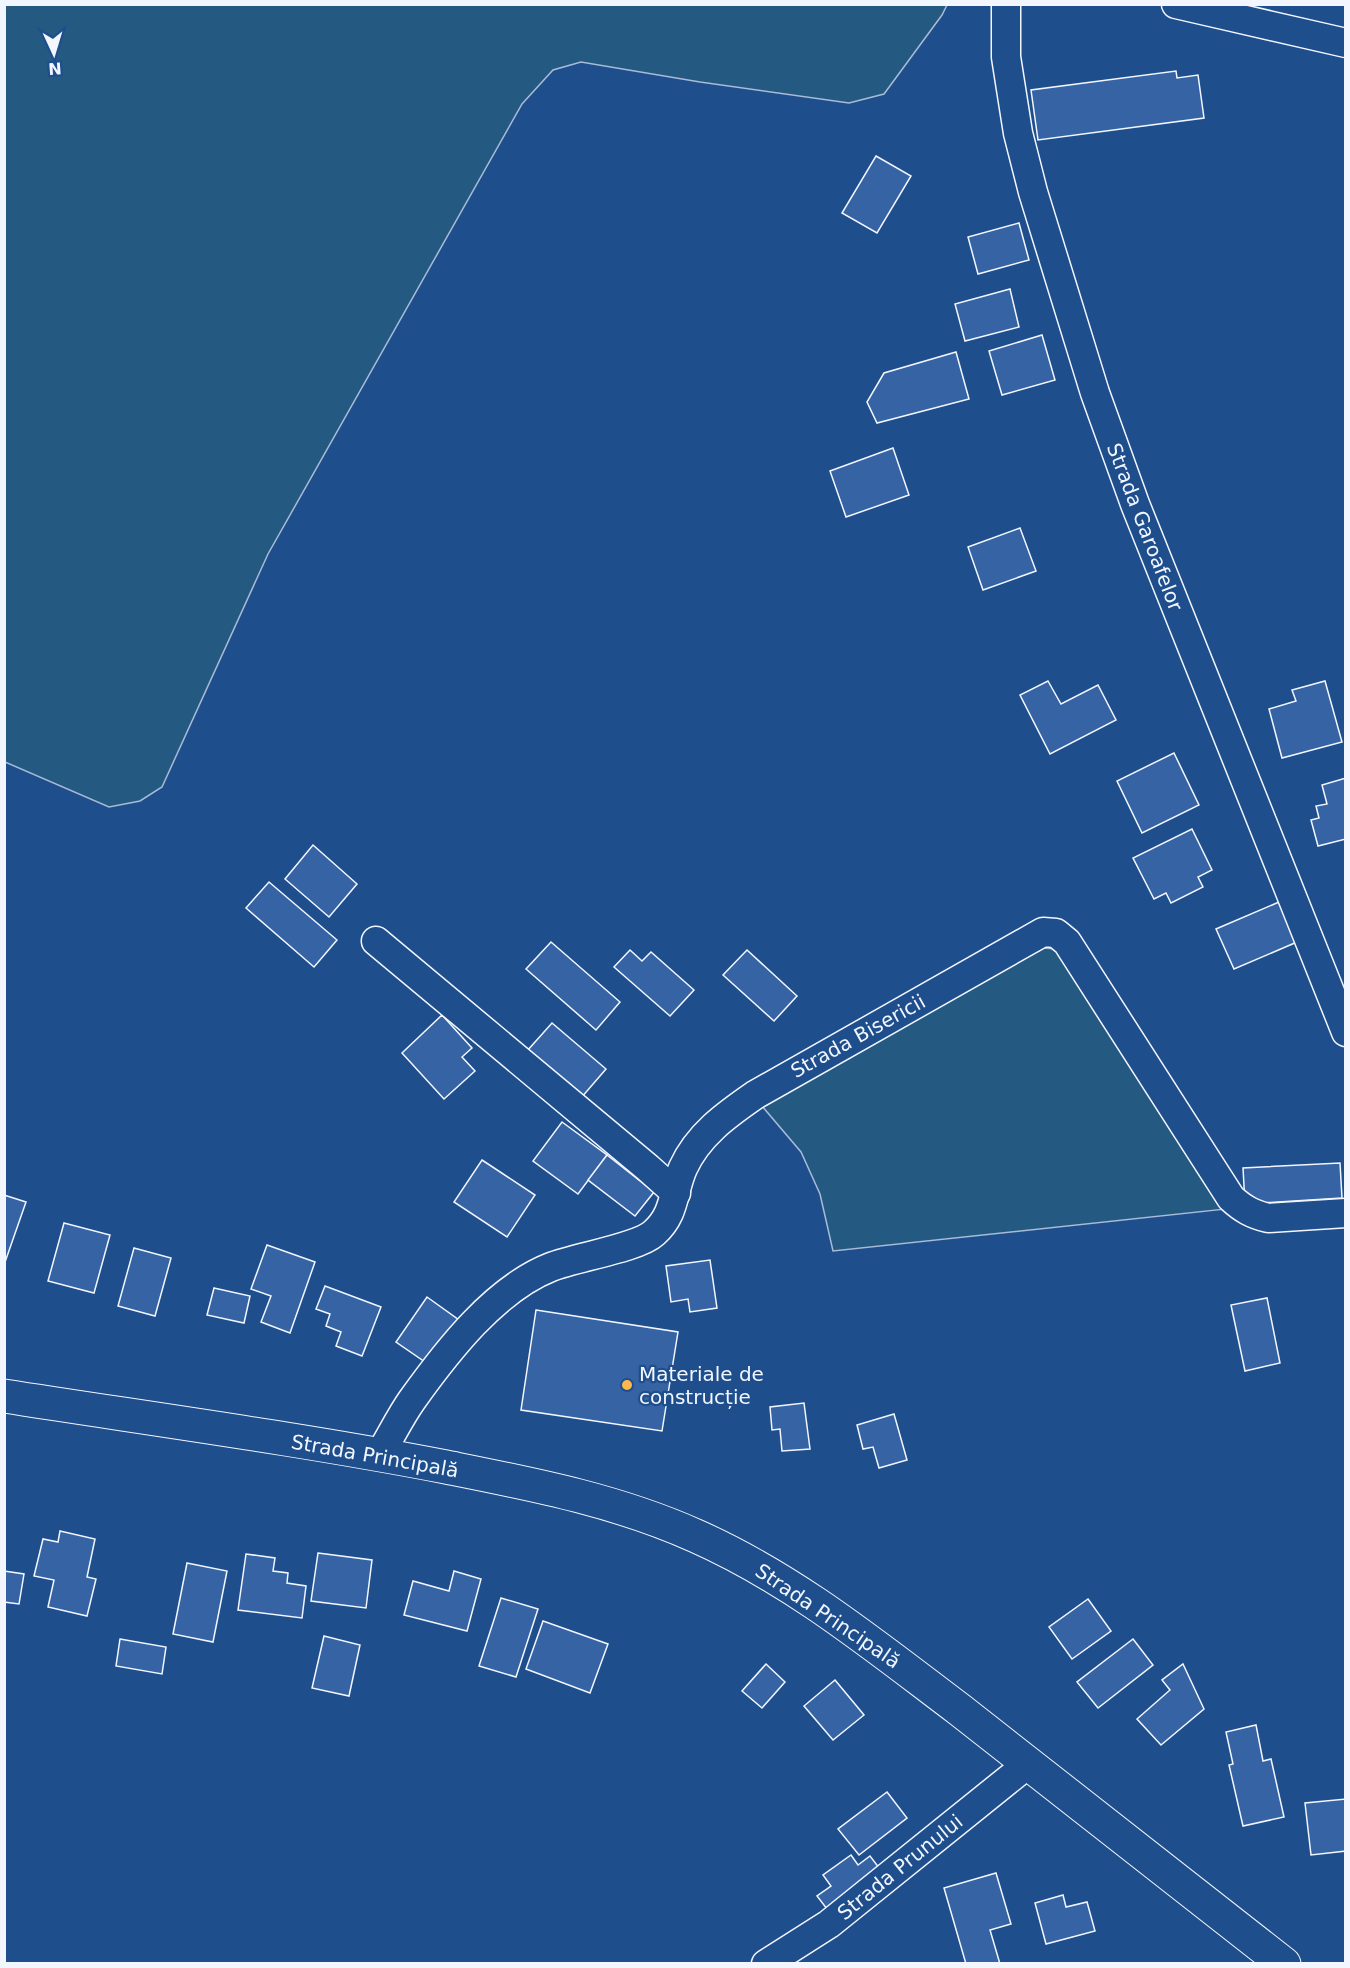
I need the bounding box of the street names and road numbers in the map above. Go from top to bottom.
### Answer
street label: Strada Garoafelor [1102,440,1188,615]
street label: Strada Bisericii [786,989,930,1083]
street label: Strada Principală [289,1429,461,1483]
street label: Strada Principală [751,1559,905,1673]
street label: Strada Prunului [833,1809,967,1925]

